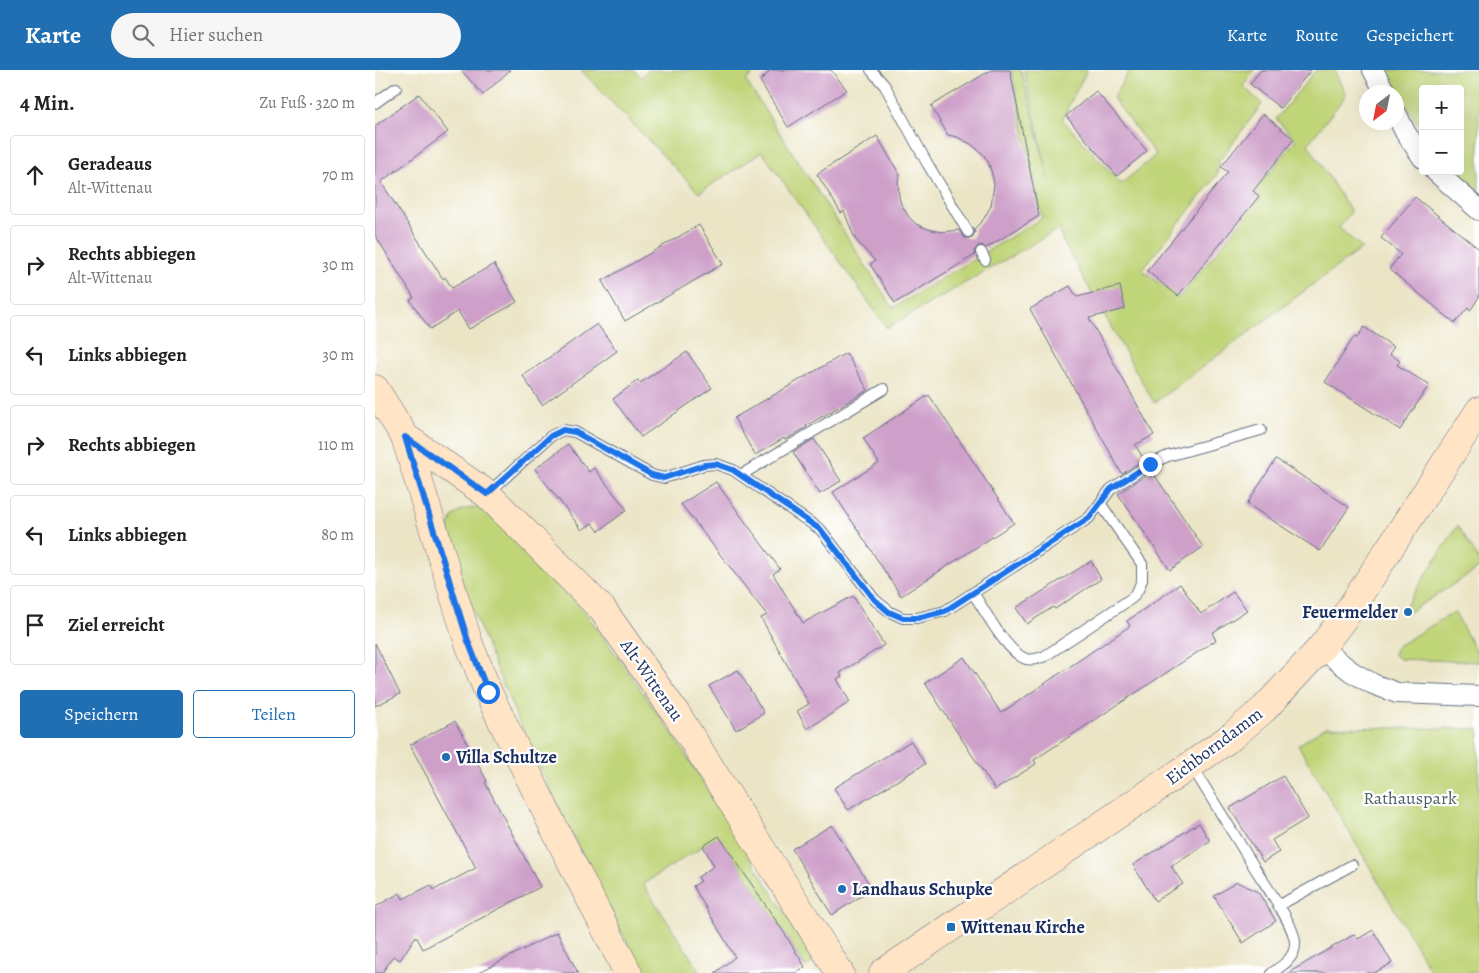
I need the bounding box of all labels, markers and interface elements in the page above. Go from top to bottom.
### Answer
search box [111,13,461,58]
text: Karte [25,19,81,51]
icon: search [129,21,157,49]
text: Hier suchen [169,22,263,48]
text: Karte [1227,23,1267,47]
text: Route [1295,23,1338,47]
text: Gespeichert [1366,23,1454,47]
north arrow [1359,85,1404,130]
map controls [1419,85,1464,175]
button: + [1419,85,1464,130]
text: 4 Min. [20,89,75,117]
text: Zu Fuß · 320 m [259,92,355,114]
button: − [1419,130,1464,175]
text: Geradeaus [68,151,152,177]
icon: ahead [21,161,49,189]
text: 70 m [322,164,354,186]
text: Alt-Wittenau [68,177,152,199]
text: Rechts abbiegen [68,241,196,267]
icon: right [21,251,49,279]
text: 30 m [322,254,354,276]
text: Alt-Wittenau [68,267,152,289]
icon: left [21,341,49,369]
text: Links abbiegen [68,342,187,368]
text: 30 m [322,344,354,366]
icon: right [21,431,49,459]
text: Rechts abbiegen [68,432,196,458]
text: 110 m [318,434,354,456]
route end [1139,453,1162,476]
icon: left [21,521,49,549]
text: Links abbiegen [68,522,187,548]
text: 80 m [321,524,354,546]
place label: Feuermelder [1302,600,1399,624]
marker: Feuermelder [1402,606,1414,618]
icon: arrive [21,611,49,639]
text: Ziel erreicht [68,612,165,638]
street label: Alt-Wittenau [614,633,689,726]
route start [477,681,500,704]
button: Speichern [20,690,183,738]
button: Teilen [193,690,355,738]
street label: Eichborndamm [1161,702,1267,790]
place label: Villa Schultze [455,745,557,769]
marker: Villa Schultze [440,751,452,763]
park label: Rathauspark [1363,786,1457,810]
place label: Landhaus Schupke [852,877,992,901]
marker: Landhaus Schupke [836,883,848,895]
place label: Wittenau Kirche [960,915,1085,939]
marker: Wittenau Kirche [945,921,957,933]

